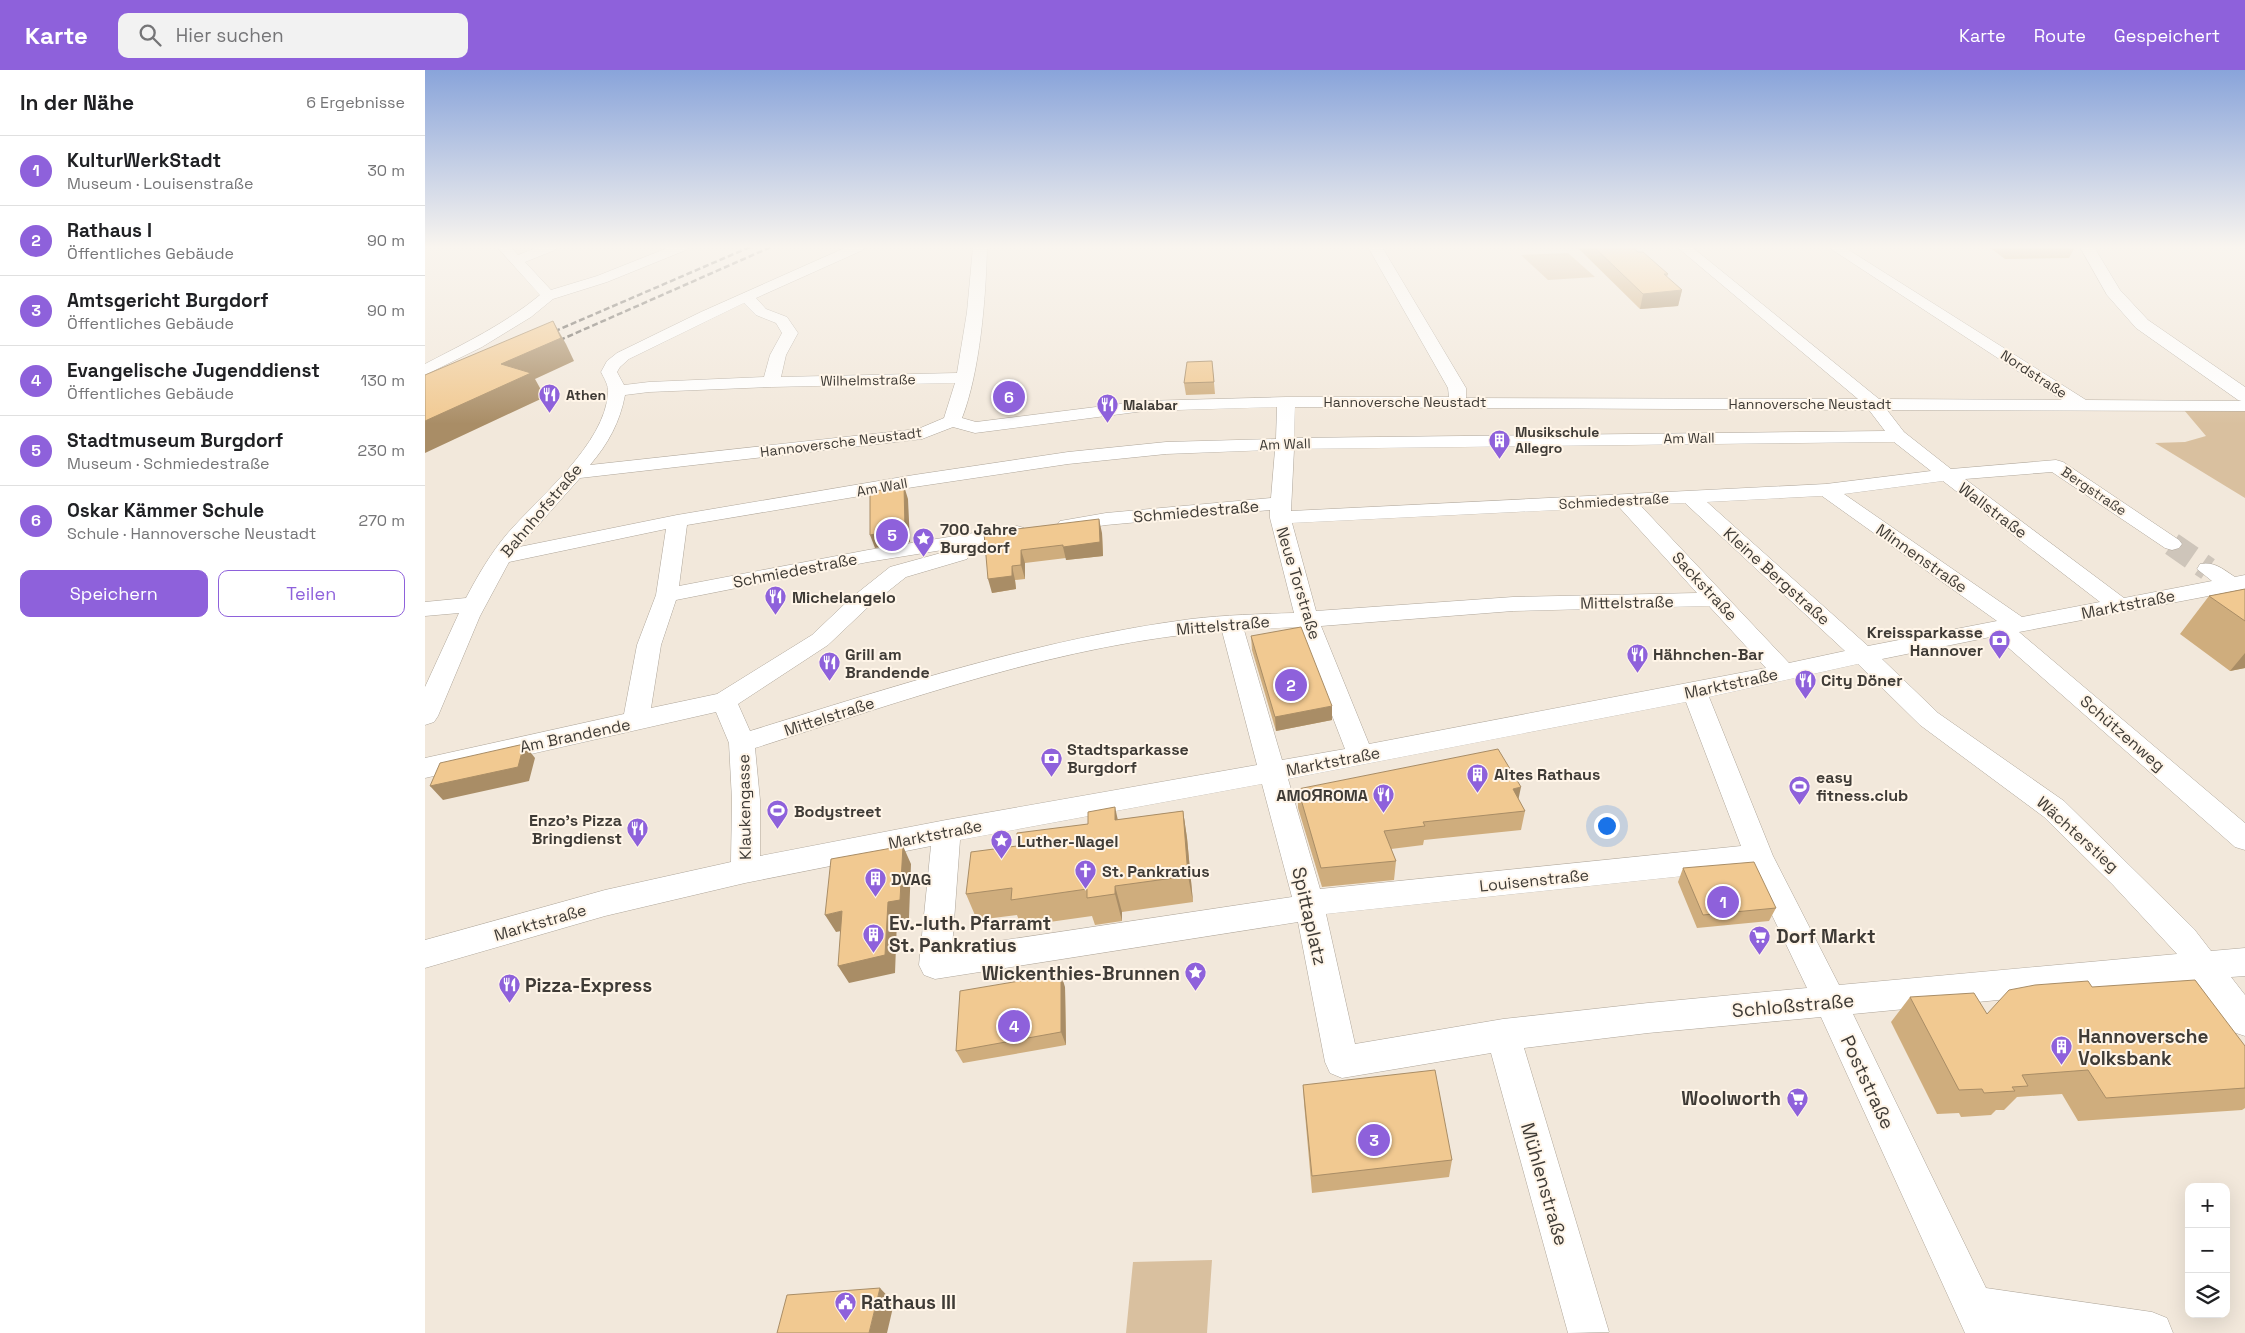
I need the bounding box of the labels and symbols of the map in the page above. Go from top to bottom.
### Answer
street label: Nordstraße [1997,346,2071,402]
street label: Wilhelmstraße [820,370,916,390]
pin: 6 [993,378,1025,416]
restaurant icon: Athen [538,383,562,414]
place label: Athen [566,386,606,404]
restaurant icon: Malabar [1095,393,1119,424]
street label: Hannoversche Neustadt [1324,393,1486,411]
street label: Hannoversche Neustadt [1729,395,1891,413]
place label: Malabar [1123,396,1178,414]
street label: Hannoversche Neustadt [759,423,923,461]
place label: Musikschule Allegro [1515,423,1599,457]
building icon: Musikschule Allegro [1487,428,1511,459]
street label: Am Wall [1663,429,1715,447]
street label: Am Wall [1259,434,1311,454]
street label: Bahnhofstraße [496,459,587,561]
street label: Bergstraße [2058,462,2130,520]
street label: Am Wall [855,474,909,500]
street label: Wallstraße [1954,478,2031,543]
street label: Schmiedestraße [1558,489,1670,513]
street label: Schmiedestraße [1132,496,1260,527]
pin: 5 [876,516,908,554]
place label: 700 Jahre Burgdorf [940,519,1017,558]
street label: Minnenstraße [1872,519,1971,598]
street label: Kleine Bergstraße [1719,523,1834,630]
street label: Neue Torstraße [1271,524,1326,642]
place icon: 700 Jahre Burgdorf [912,526,936,557]
street label: Sackstraße [1667,547,1742,625]
street label: Schmiedestraße [731,548,859,593]
restaurant icon: Michelangelo [764,585,788,616]
street label: Marktstraße [2079,585,2177,624]
place label: Michelangelo [792,587,896,608]
street label: Mittelstraße [1580,591,1674,614]
street label: Mittelstraße [1175,611,1271,640]
place label: Kreissparkasse Hannover [1867,622,1983,661]
bank icon: Kreissparkasse Hannover [1987,629,2011,660]
restaurant icon: Hähnchen-Bar [1625,642,1649,673]
place label: Grill am Brandende [845,644,930,683]
place label: Hähnchen-Bar [1653,644,1764,665]
restaurant icon: Grill am Brandende [817,651,841,682]
street label: Marktstraße [1682,663,1780,704]
pin: 2 [1275,666,1307,704]
restaurant icon: City Döner [1793,668,1817,699]
place label: City Döner [1821,670,1903,691]
street label: Schützenweg [2076,691,2170,776]
street label: Mittelstraße [781,692,877,741]
street label: Am Brandende [518,714,632,757]
place label: Stadtsparkasse Burgdorf [1067,739,1189,778]
street label: Marktstraße [1284,742,1382,781]
bank icon: Stadtsparkasse Burgdorf [1039,746,1063,777]
street label: Klaukengasse [733,754,756,860]
building icon: Altes Rathaus [1466,762,1490,793]
place label: Altes Rathaus [1494,764,1600,785]
place label: easy fitness.club [1816,767,1908,806]
sports icon: easy fitness.club [1788,774,1812,805]
restaurant icon: AMOЯROMA [1372,783,1396,814]
place label: AMOЯROMA [1276,785,1368,806]
street label: Wächterstieg [2032,792,2123,877]
sports icon: Bodystreet [766,799,790,830]
place label: Bodystreet [794,801,882,822]
place label: Enzo's Pizza Bringdienst [529,810,622,849]
your location [1594,813,1620,839]
street label: Marktstraße [886,815,984,854]
restaurant icon: Enzo's Pizza Bringdienst [626,817,650,848]
place icon: Luther-Nagel [989,829,1013,860]
place label: Luther-Nagel [1017,831,1118,852]
church icon: St. Pankratius [1074,859,1098,890]
place label: St. Pankratius [1102,861,1210,882]
street label: Spittaplatz [1286,864,1333,968]
street label: Louisenstraße [1478,864,1590,897]
building icon: DVAG [863,867,887,898]
place label: DVAG [891,869,931,890]
pin: 1 [1707,883,1739,921]
street label: Marktstraße [492,899,589,946]
place label: Ev.-luth. Pfarramt St. Pankratius [889,911,1051,958]
building icon: Ev.-luth. Pfarramt St. Pankratius [861,922,885,953]
supermarket icon: Dorf Markt [1748,924,1772,955]
place label: Dorf Markt [1776,924,1876,949]
place label: Wickenthies-Brunnen [982,961,1180,986]
place icon: Wickenthies-Brunnen [1184,961,1208,992]
restaurant icon: Pizza-Express [497,973,521,1004]
place label: Pizza-Express [525,973,652,998]
street label: Schloßstraße [1731,988,1855,1023]
pin: 4 [998,1007,1030,1045]
place label: Hannoversche Volksbank [2078,1024,2208,1071]
street label: Poststraße [1835,1031,1900,1133]
building icon: Hannoversche Volksbank [2050,1035,2074,1066]
place label: Woolworth [1681,1086,1781,1111]
supermarket icon: Woolworth [1785,1086,1809,1117]
street label: Mühlenstraße [1515,1120,1574,1249]
pin: 3 [1358,1121,1390,1159]
public building icon: Rathaus III [833,1290,857,1321]
place label: Rathaus III [861,1290,956,1315]

